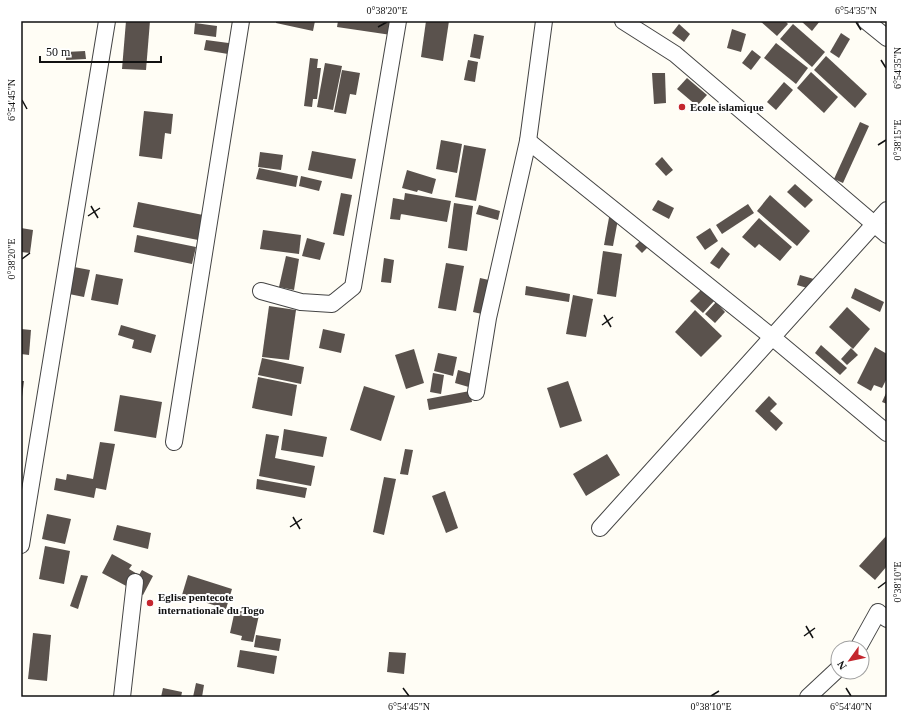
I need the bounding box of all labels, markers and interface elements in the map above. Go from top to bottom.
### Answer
text: 0°38'20"E [367,5,408,16]
text: 6°54'35"N [835,5,877,16]
scale bar [40,38,161,64]
text: 50 m [46,45,71,59]
text: 6°54'35"N [892,47,903,89]
text: 6°54'45"N [6,79,17,121]
place label: Ecole islamique [690,101,764,113]
marker: Ecole islamique [677,102,687,112]
text: 0°38'15"E [892,120,903,161]
text: 0°38'20"E [6,239,17,280]
text: 0°38'10"E [892,562,903,603]
place label: Eglise pentecote internationale du Togo [158,591,265,616]
marker: Eglise pentecote internationale du Togo [145,598,155,608]
north arrow [830,640,870,680]
text: N [834,659,849,672]
text: 6°54'45"N [388,701,430,712]
text: 0°38'10"E [691,701,732,712]
text: 6°54'40"N [830,701,872,712]

